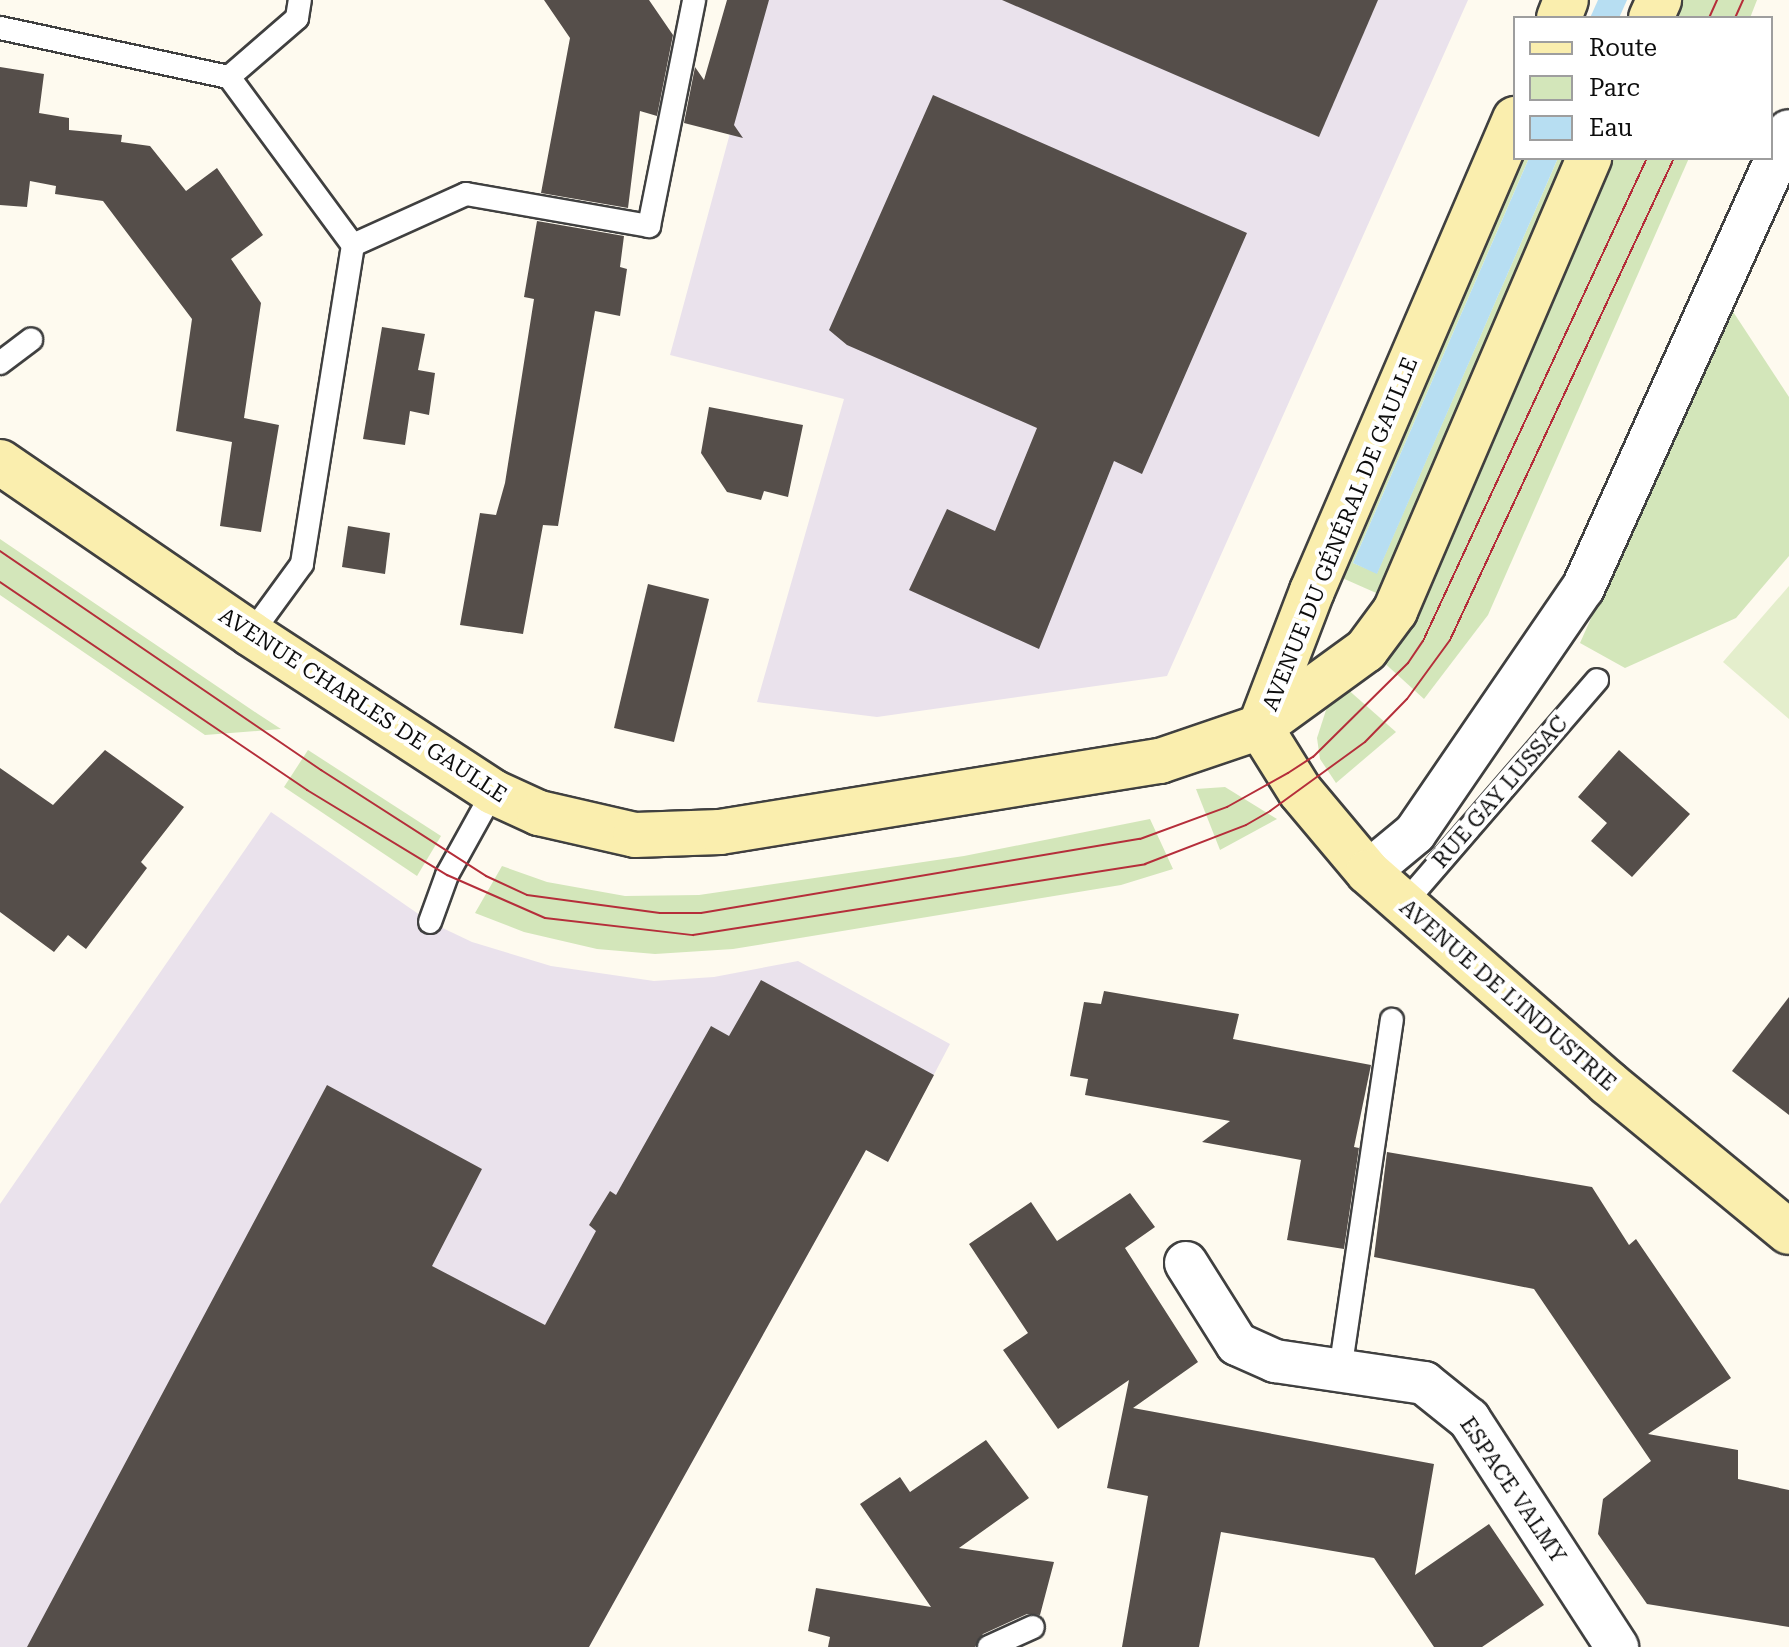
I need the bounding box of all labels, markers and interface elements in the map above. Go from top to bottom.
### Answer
legend [1513,16,1773,160]
text: Route [1589,34,1657,62]
text: Parc [1589,74,1640,102]
text: Eau [1589,114,1632,142]
street label: AVENUE DU GÉNÉRAL DE GAULLE [1257,353,1423,715]
street label: AVENUE CHARLES DE GAULLE [214,602,512,808]
street label: RUE GAY LUSSAC [1427,711,1573,873]
street label: AVENUE DE L'INDUSTRIE [1394,894,1622,1096]
street label: ESPACE VALMY [1454,1412,1572,1568]

